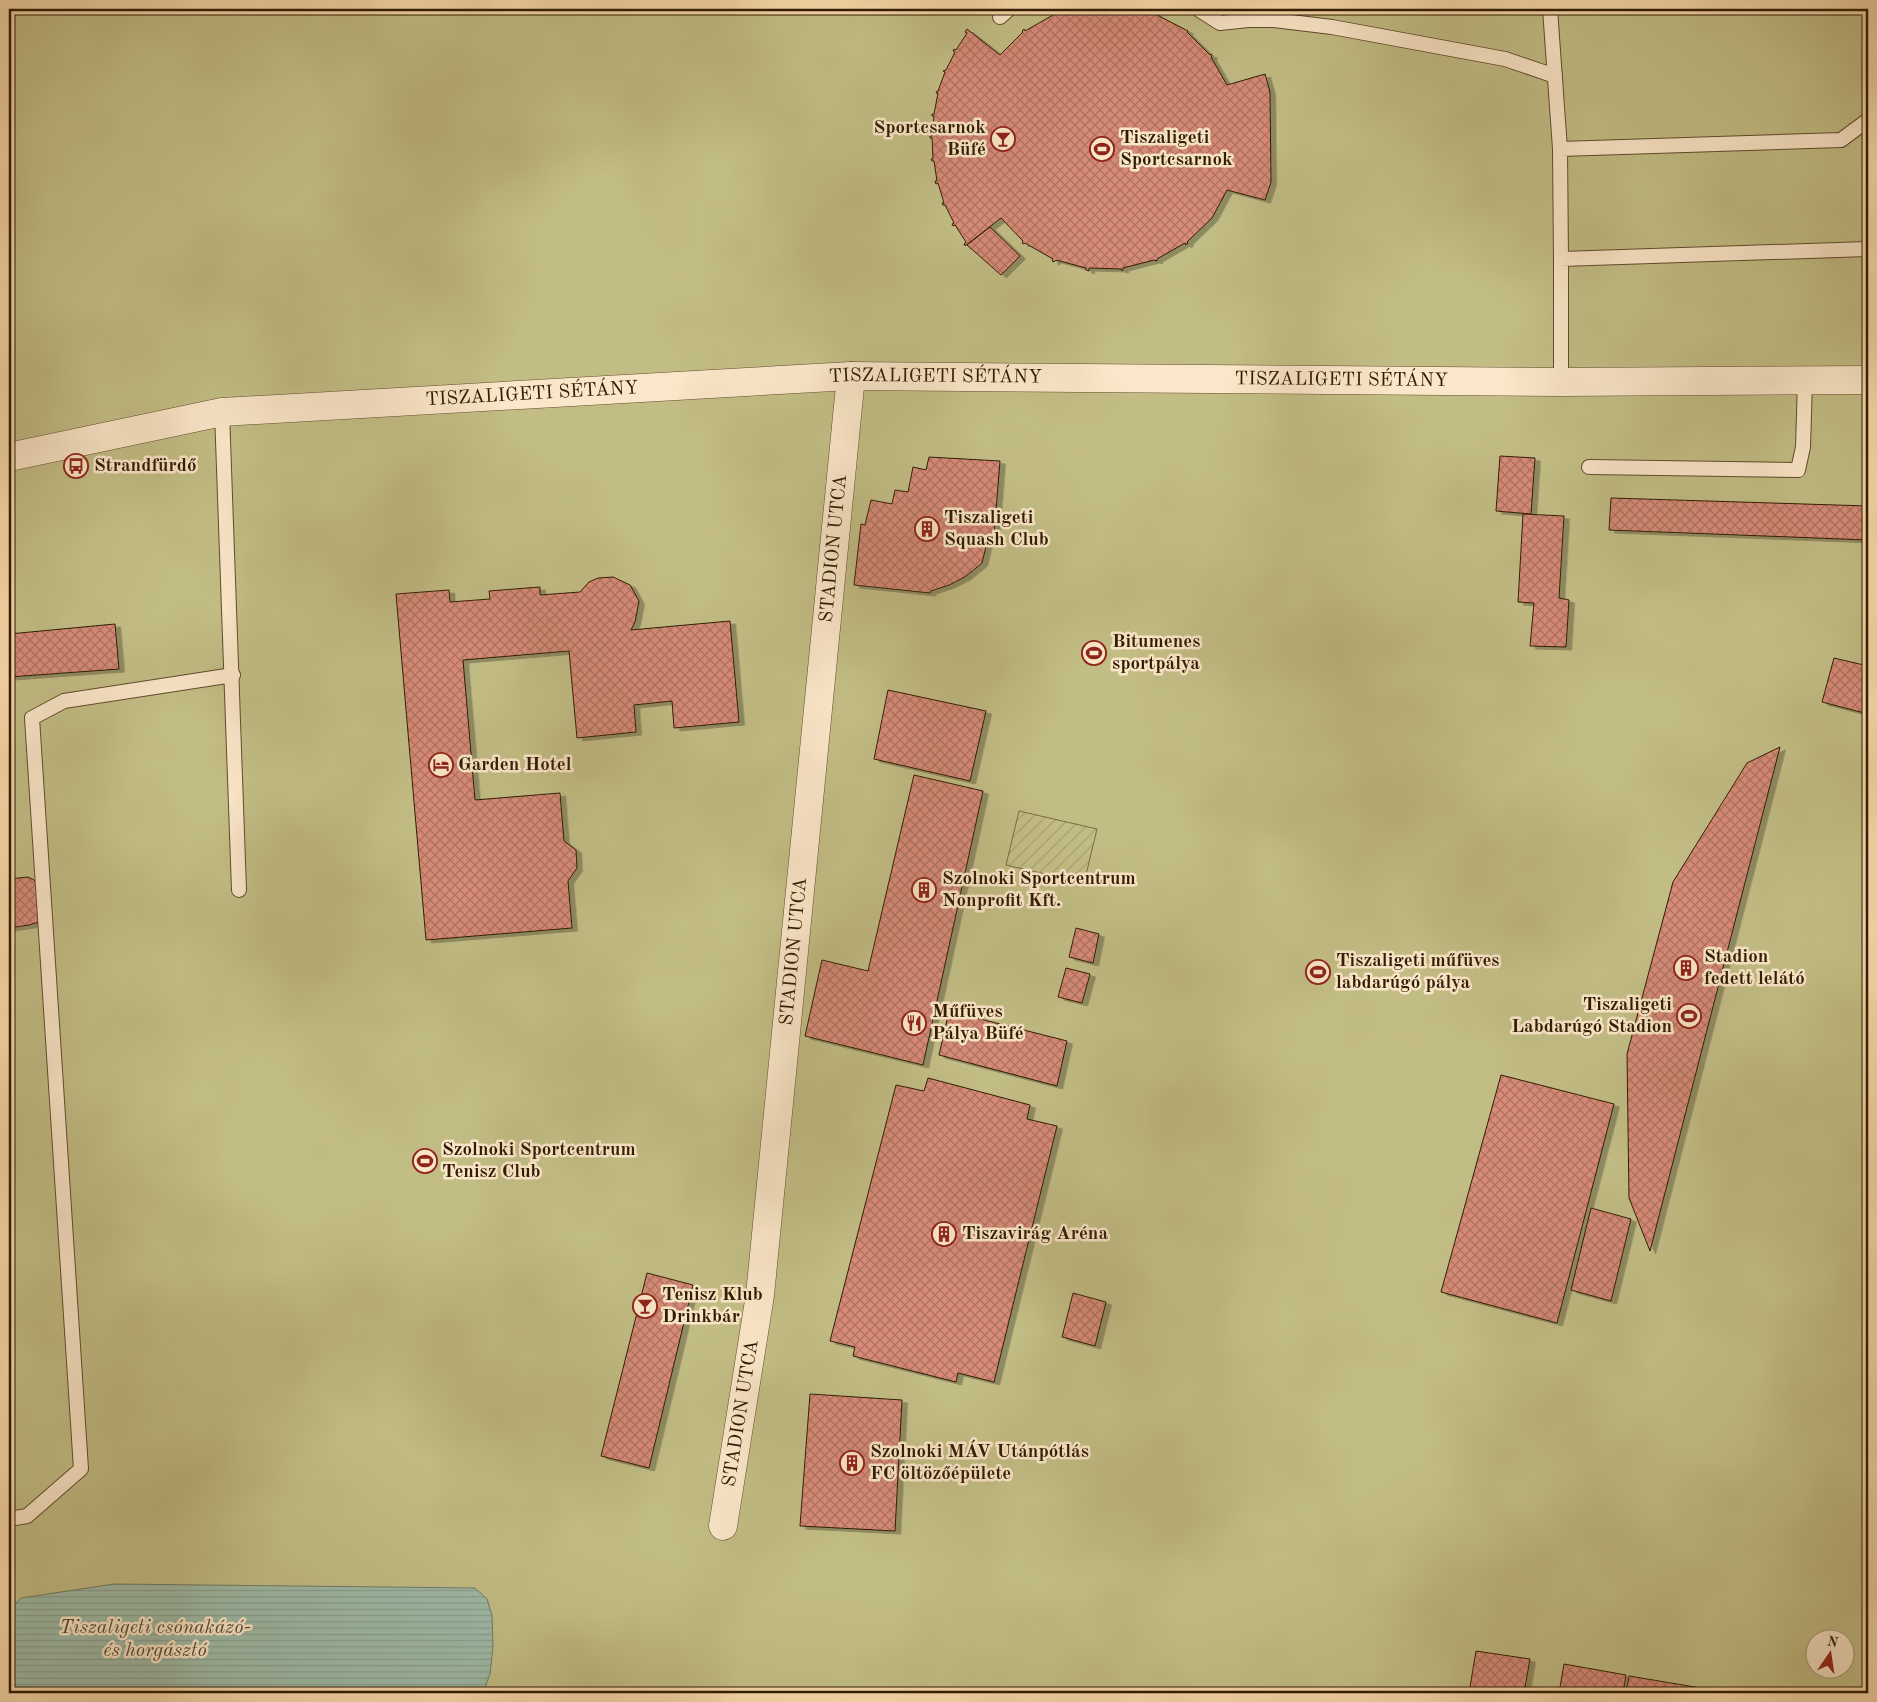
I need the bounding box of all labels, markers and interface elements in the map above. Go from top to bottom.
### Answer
place label: Sportcsarnok Büfé [873,119,986,160]
bar icon: Sportcsarnok Büfé [990,126,1016,152]
place label: Tiszaligeti Sportcsarnok [1120,129,1233,170]
sports icon: Tiszaligeti Sportcsarnok [1089,136,1115,162]
street label: TISZALIGETI SÉTÁNY [828,364,1042,387]
street label: TISZALIGETI SÉTÁNY [1235,367,1448,391]
street label: TISZALIGETI SÉTÁNY [425,376,639,410]
bus stop icon: Strandfürdő [63,453,89,479]
place label: Strandfürdő [94,457,197,476]
street label: STADION UTCA [817,473,851,623]
place label: Tiszaligeti Squash Club [944,509,1049,550]
building icon: Tiszaligeti Squash Club [914,516,940,542]
place label: Bitumenes sportpálya [1112,633,1200,674]
sports icon: Bitumenes sportpálya [1081,640,1107,666]
hotel icon: Garden Hotel [428,752,454,778]
place label: Garden Hotel [458,756,572,775]
place label: Szolnoki Sportcentrum Nonprofit Kft. [942,870,1136,911]
street label: STADION UTCA [777,876,811,1027]
building icon: Szolnoki Sportcentrum Nonprofit Kft. [911,877,937,903]
place label: Stadion fedett lelátó [1704,948,1805,989]
place label: Tiszaligeti műfüves labdarúgó pálya [1336,952,1500,993]
building icon: Stadion fedett lelátó [1673,955,1699,981]
sports icon: Tiszaligeti műfüves labdarúgó pálya [1305,959,1331,985]
place label: Tiszaligeti Labdarúgó Stadion [1511,996,1672,1037]
place label: Műfüves Pálya Büfé [932,1003,1024,1044]
sports icon: Tiszaligeti Labdarúgó Stadion [1676,1003,1702,1029]
restaurant icon: Műfüves Pálya Büfé [901,1010,927,1036]
place label: Szolnoki Sportcentrum Tenisz Club [442,1141,636,1182]
sports icon: Szolnoki Sportcentrum Tenisz Club [412,1148,438,1174]
building icon: Tiszavirág Aréna [931,1221,957,1247]
place label: Tiszavirág Aréna [962,1225,1108,1244]
place label: Tenisz Klub Drinkbár [662,1286,763,1327]
bar icon: Tenisz Klub Drinkbár [632,1293,658,1319]
street label: STADION UTCA [720,1338,762,1488]
place label: Szolnoki MÁV Utánpótlás FC öltözőépülete [870,1439,1089,1484]
building icon: Szolnoki MÁV Utánpótlás FC öltözőépülete [839,1450,865,1476]
water label: Tiszaligeti csónakázó- és horgásztó [59,1618,251,1661]
north arrow [1804,1630,1854,1680]
text: N [1826,1634,1840,1650]

